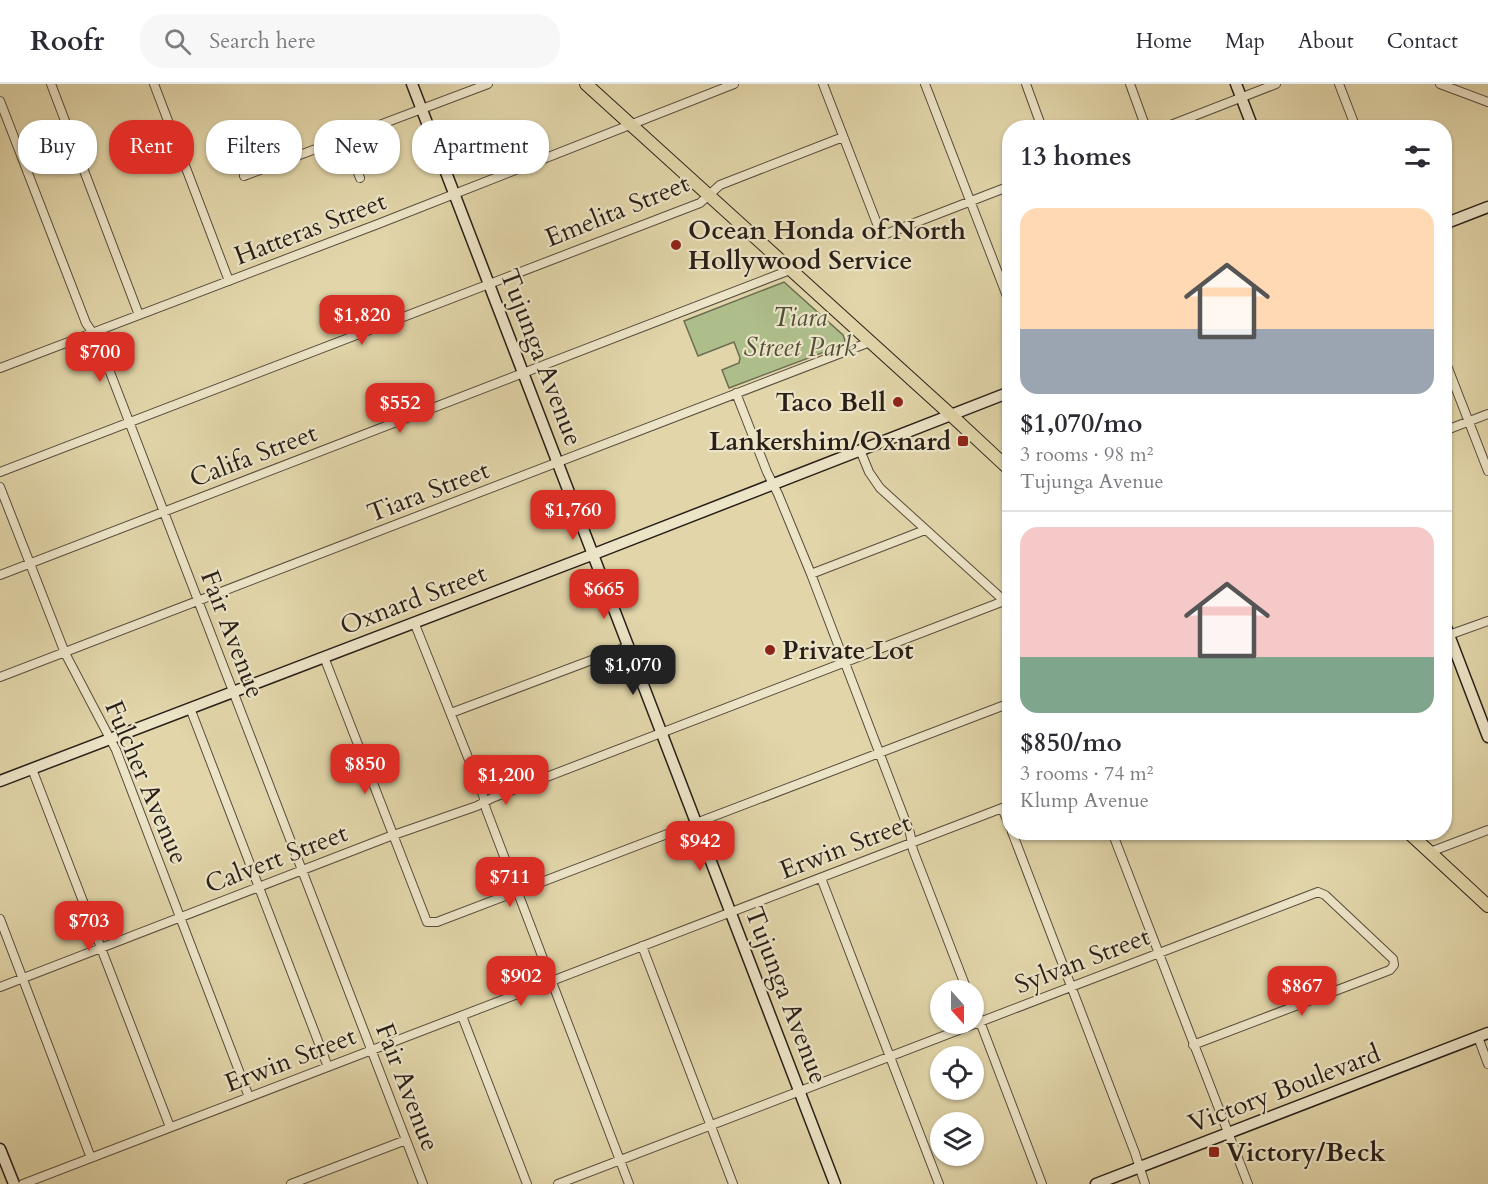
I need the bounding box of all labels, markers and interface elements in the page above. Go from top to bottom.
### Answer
search box [140,14,560,68]
text: Roofr [30,22,104,60]
icon: search [161,25,194,58]
text: Search here [209,26,316,56]
text: Home [1136,27,1192,56]
text: Map [1225,27,1265,56]
text: About [1298,27,1354,56]
text: Contact [1387,27,1458,56]
chip: Buy [18,120,97,174]
chip: Rent [109,120,194,174]
chip: Filters [206,120,302,174]
chip: New [314,120,400,174]
chip: Apartment [412,120,549,174]
text: 13 homes [1020,139,1131,174]
icon: filters [1401,140,1434,173]
street label: Emelita Street [540,166,695,255]
street label: Hatteras Street [229,183,391,274]
place label: Ocean Honda of North Hollywood Service [688,213,966,278]
marker: Ocean Honda of North Hollywood Service [669,238,683,252]
icon: home [1173,247,1281,355]
street label: Tujunga Avenue [492,264,591,451]
pin: $1,820 [313,295,411,346]
park label: Tiara Street Park [744,300,857,365]
text: $1,820 [333,301,391,328]
pin: $700 [64,332,136,383]
text: $700 [80,338,120,365]
pin: $552 [364,383,436,434]
place label: Taco Bell [775,385,886,420]
text: $552 [380,389,420,416]
marker: Taco Bell [891,395,905,409]
text: $1,070/mo [1020,406,1143,441]
street label: Califa Street [184,415,322,496]
place label: Lankershim/Oxnard [709,424,951,459]
marker: Lankershim/Oxnard [956,434,970,448]
text: 3 rooms · 98 m² [1020,441,1153,468]
street label: Tiara Street [362,452,494,531]
text: Tujunga Avenue [1020,468,1164,495]
pin: $1,760 [524,490,622,541]
text: $1,760 [544,496,602,523]
street label: Oxnard Street [335,555,491,643]
street label: Fair Avenue [192,565,273,703]
icon: home [1173,566,1281,674]
pin: $665 [568,569,640,620]
text: $665 [584,575,624,602]
place label: Private Lot [782,633,913,668]
marker: Private Lot [763,643,777,657]
pin: $1,070 [584,645,682,696]
text: $1,070 [604,651,662,678]
street label: Fulcher Avenue [96,695,197,869]
text: $850/mo [1020,725,1122,760]
pin: $850 [329,744,401,795]
text: $850 [345,750,385,777]
pin: $1,200 [457,755,555,806]
text: 3 rooms · 74 m² [1020,760,1153,787]
text: $1,200 [477,761,535,788]
text: Klump Avenue [1020,787,1149,814]
street label: Erwin Street [774,805,916,888]
street label: Calvert Street [200,815,352,902]
pin: $942 [664,821,736,872]
text: $942 [680,827,720,854]
pin: $711 [474,857,546,908]
text: $711 [490,863,530,890]
pin: $703 [53,901,125,952]
street label: Tujunga Avenue [737,902,836,1089]
text: $703 [69,907,109,934]
street label: Sylvan Street [1010,919,1155,1002]
pin: $902 [485,956,557,1007]
text: $902 [501,962,541,989]
pin: $867 [1266,966,1338,1017]
text: $867 [1282,972,1322,999]
north arrow [930,980,984,1034]
map controls [930,980,984,1166]
street label: Erwin Street [219,1018,361,1101]
street label: Fair Avenue [367,1018,448,1156]
street label: Victory Boulevard [1183,1036,1385,1141]
button: locate [930,1046,984,1100]
button: layers [930,1112,984,1166]
place label: Victory/Beck [1226,1135,1387,1170]
marker: Victory/Beck [1207,1145,1221,1159]

